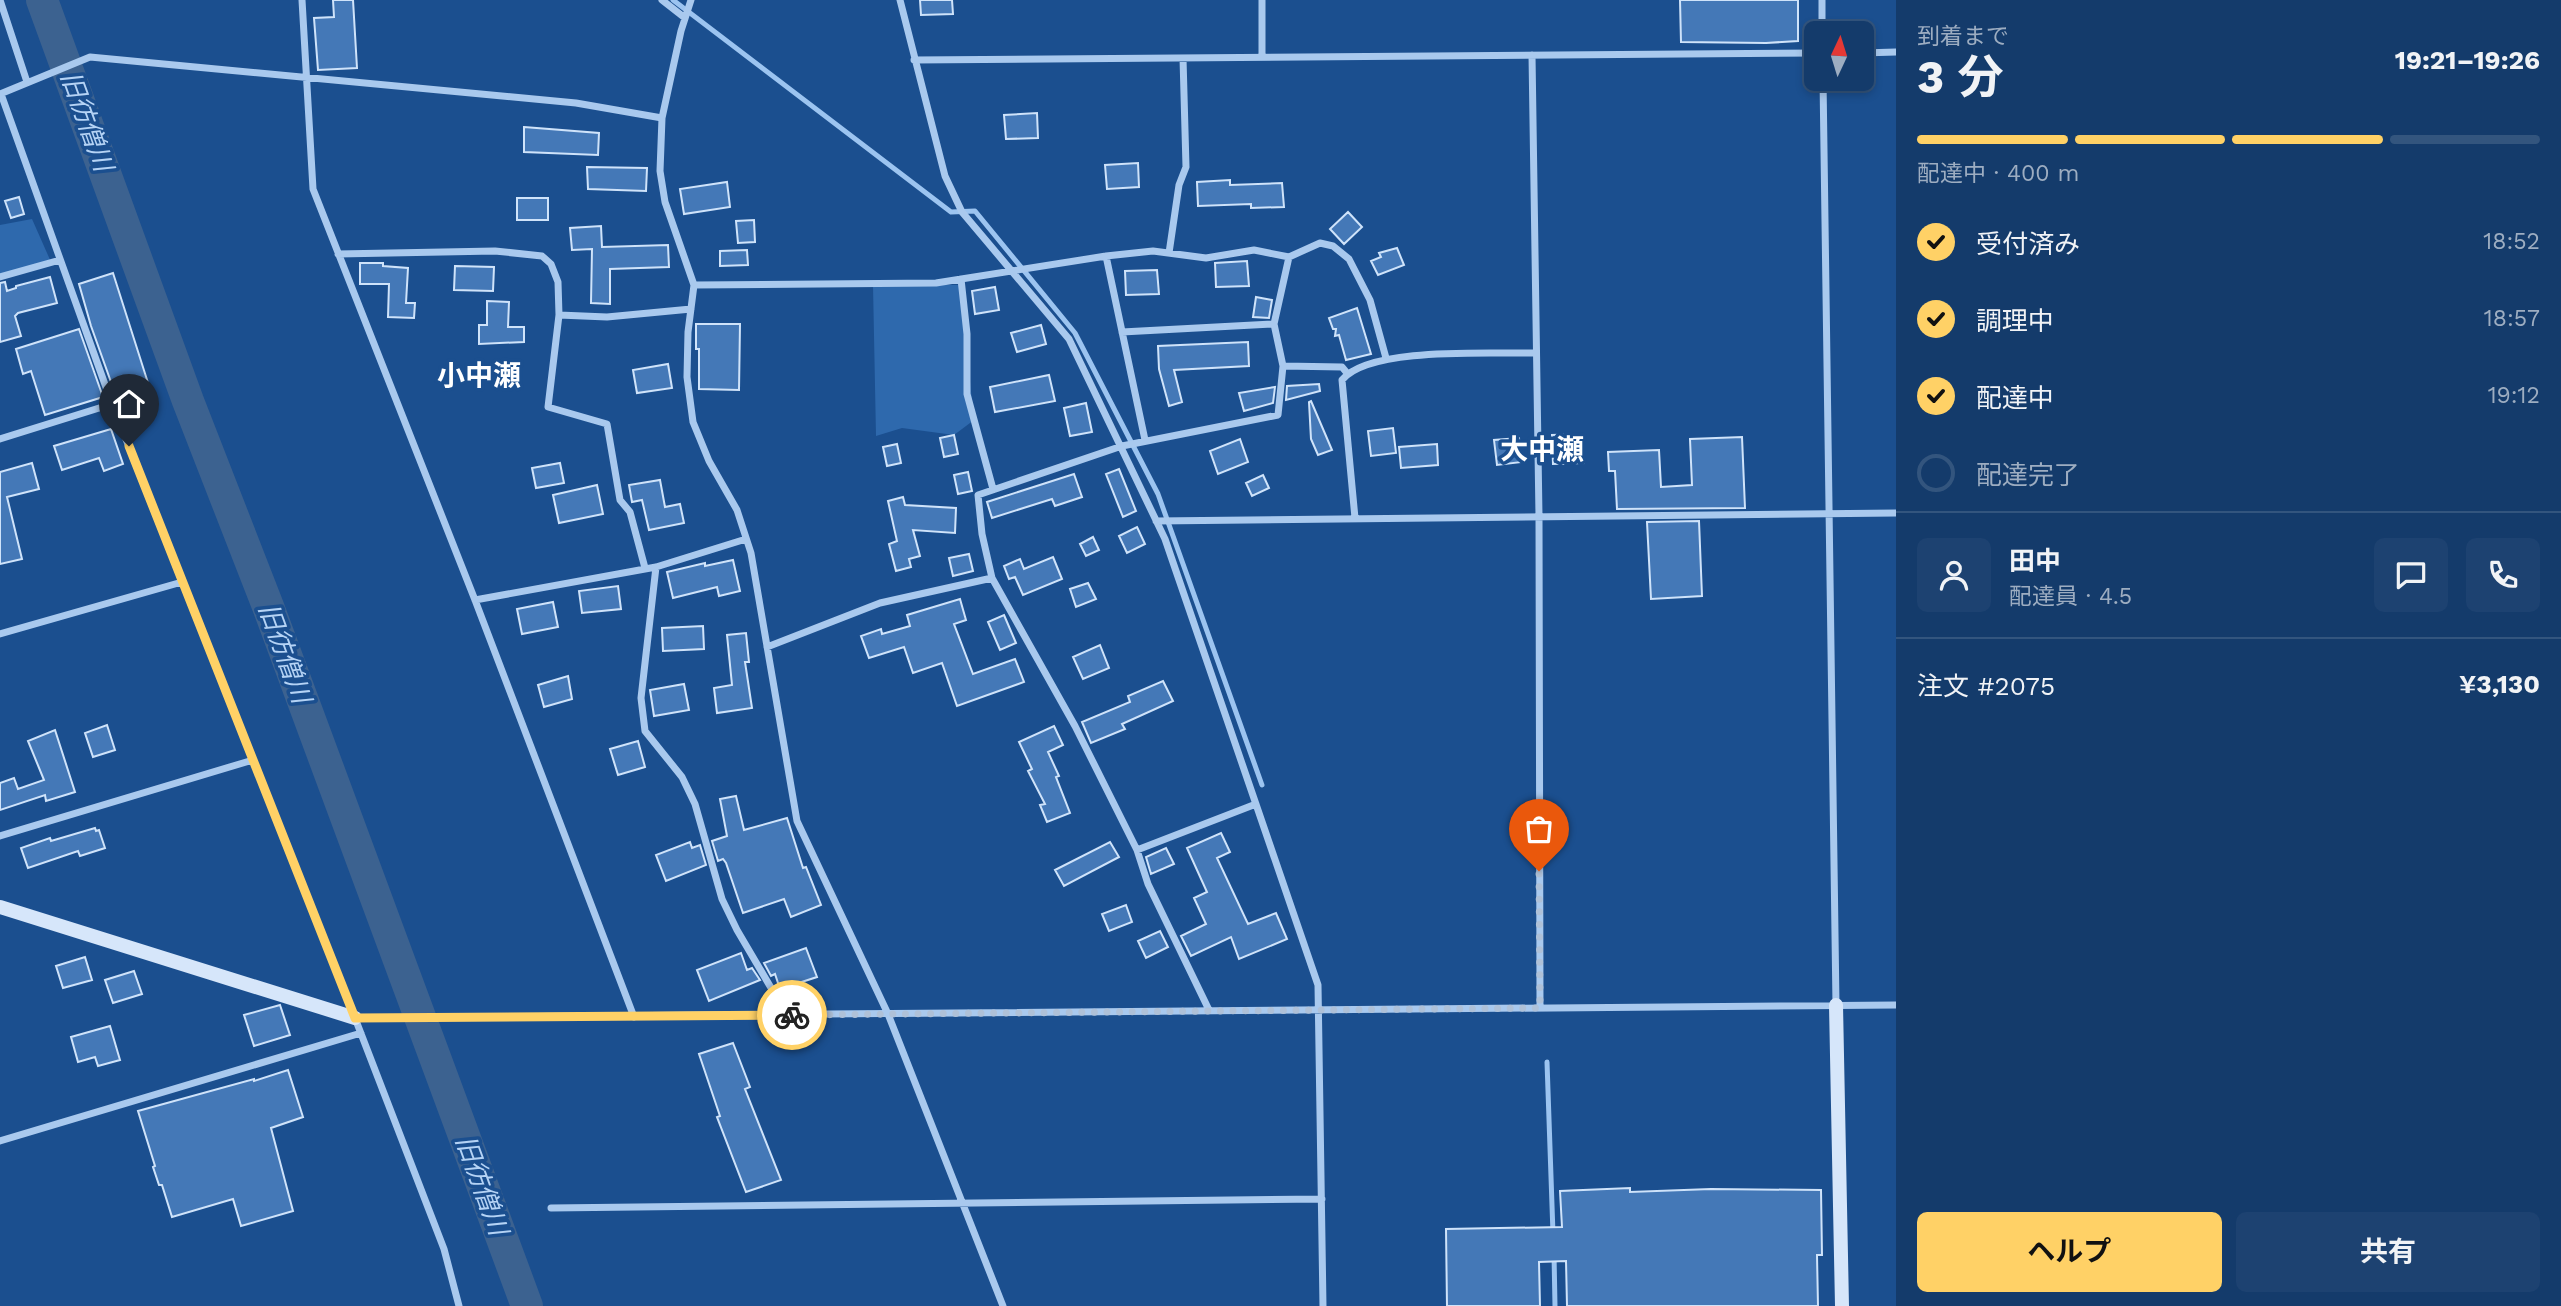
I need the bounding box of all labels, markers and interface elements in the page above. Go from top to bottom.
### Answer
north arrow [1804,21,1874,91]
map controls [1804,21,1874,91]
text: 到着まで [1917,23,2009,50]
text: 19:21–19:26 [2395,45,2540,75]
text: 3 分 [1917,50,2003,104]
water label: 旧彷僧川 [55,67,120,178]
text: 配達中 · 400 m [1917,160,2079,187]
icon: check [1917,223,1955,261]
text: 18:52 [2483,228,2540,255]
text: 受付済み [1976,229,2080,259]
icon: check [1917,300,1955,338]
text: 18:57 [2484,305,2540,332]
text: 調理中 [1976,306,2054,336]
district label: 小中瀬 [437,359,521,392]
pin [99,374,159,446]
icon: check [1917,377,1955,415]
text: 19:12 [2488,382,2540,409]
text: 配達中 [1976,383,2054,413]
icon: home [110,385,148,423]
district label: 大中瀬 [1500,433,1584,466]
text: 配達完了 [1976,460,2080,490]
button: person [1917,538,1991,612]
button: chat [2374,538,2448,612]
button: phone [2466,538,2540,612]
text: 田中 [2009,546,2061,576]
text: 配達員 · 4.5 [2009,583,2132,610]
water label: 旧彷僧川 [253,599,318,710]
text: ¥3,130 [2459,669,2540,699]
text: 注文 #2075 [1917,671,2055,701]
pin [1509,799,1569,871]
icon: bag [1520,810,1558,848]
courier [757,980,827,1050]
icon: bike [773,996,811,1034]
water label: 旧彷僧川 [450,1131,515,1242]
button: ヘルプ [1917,1212,2222,1292]
button: 共有 [2236,1212,2540,1292]

